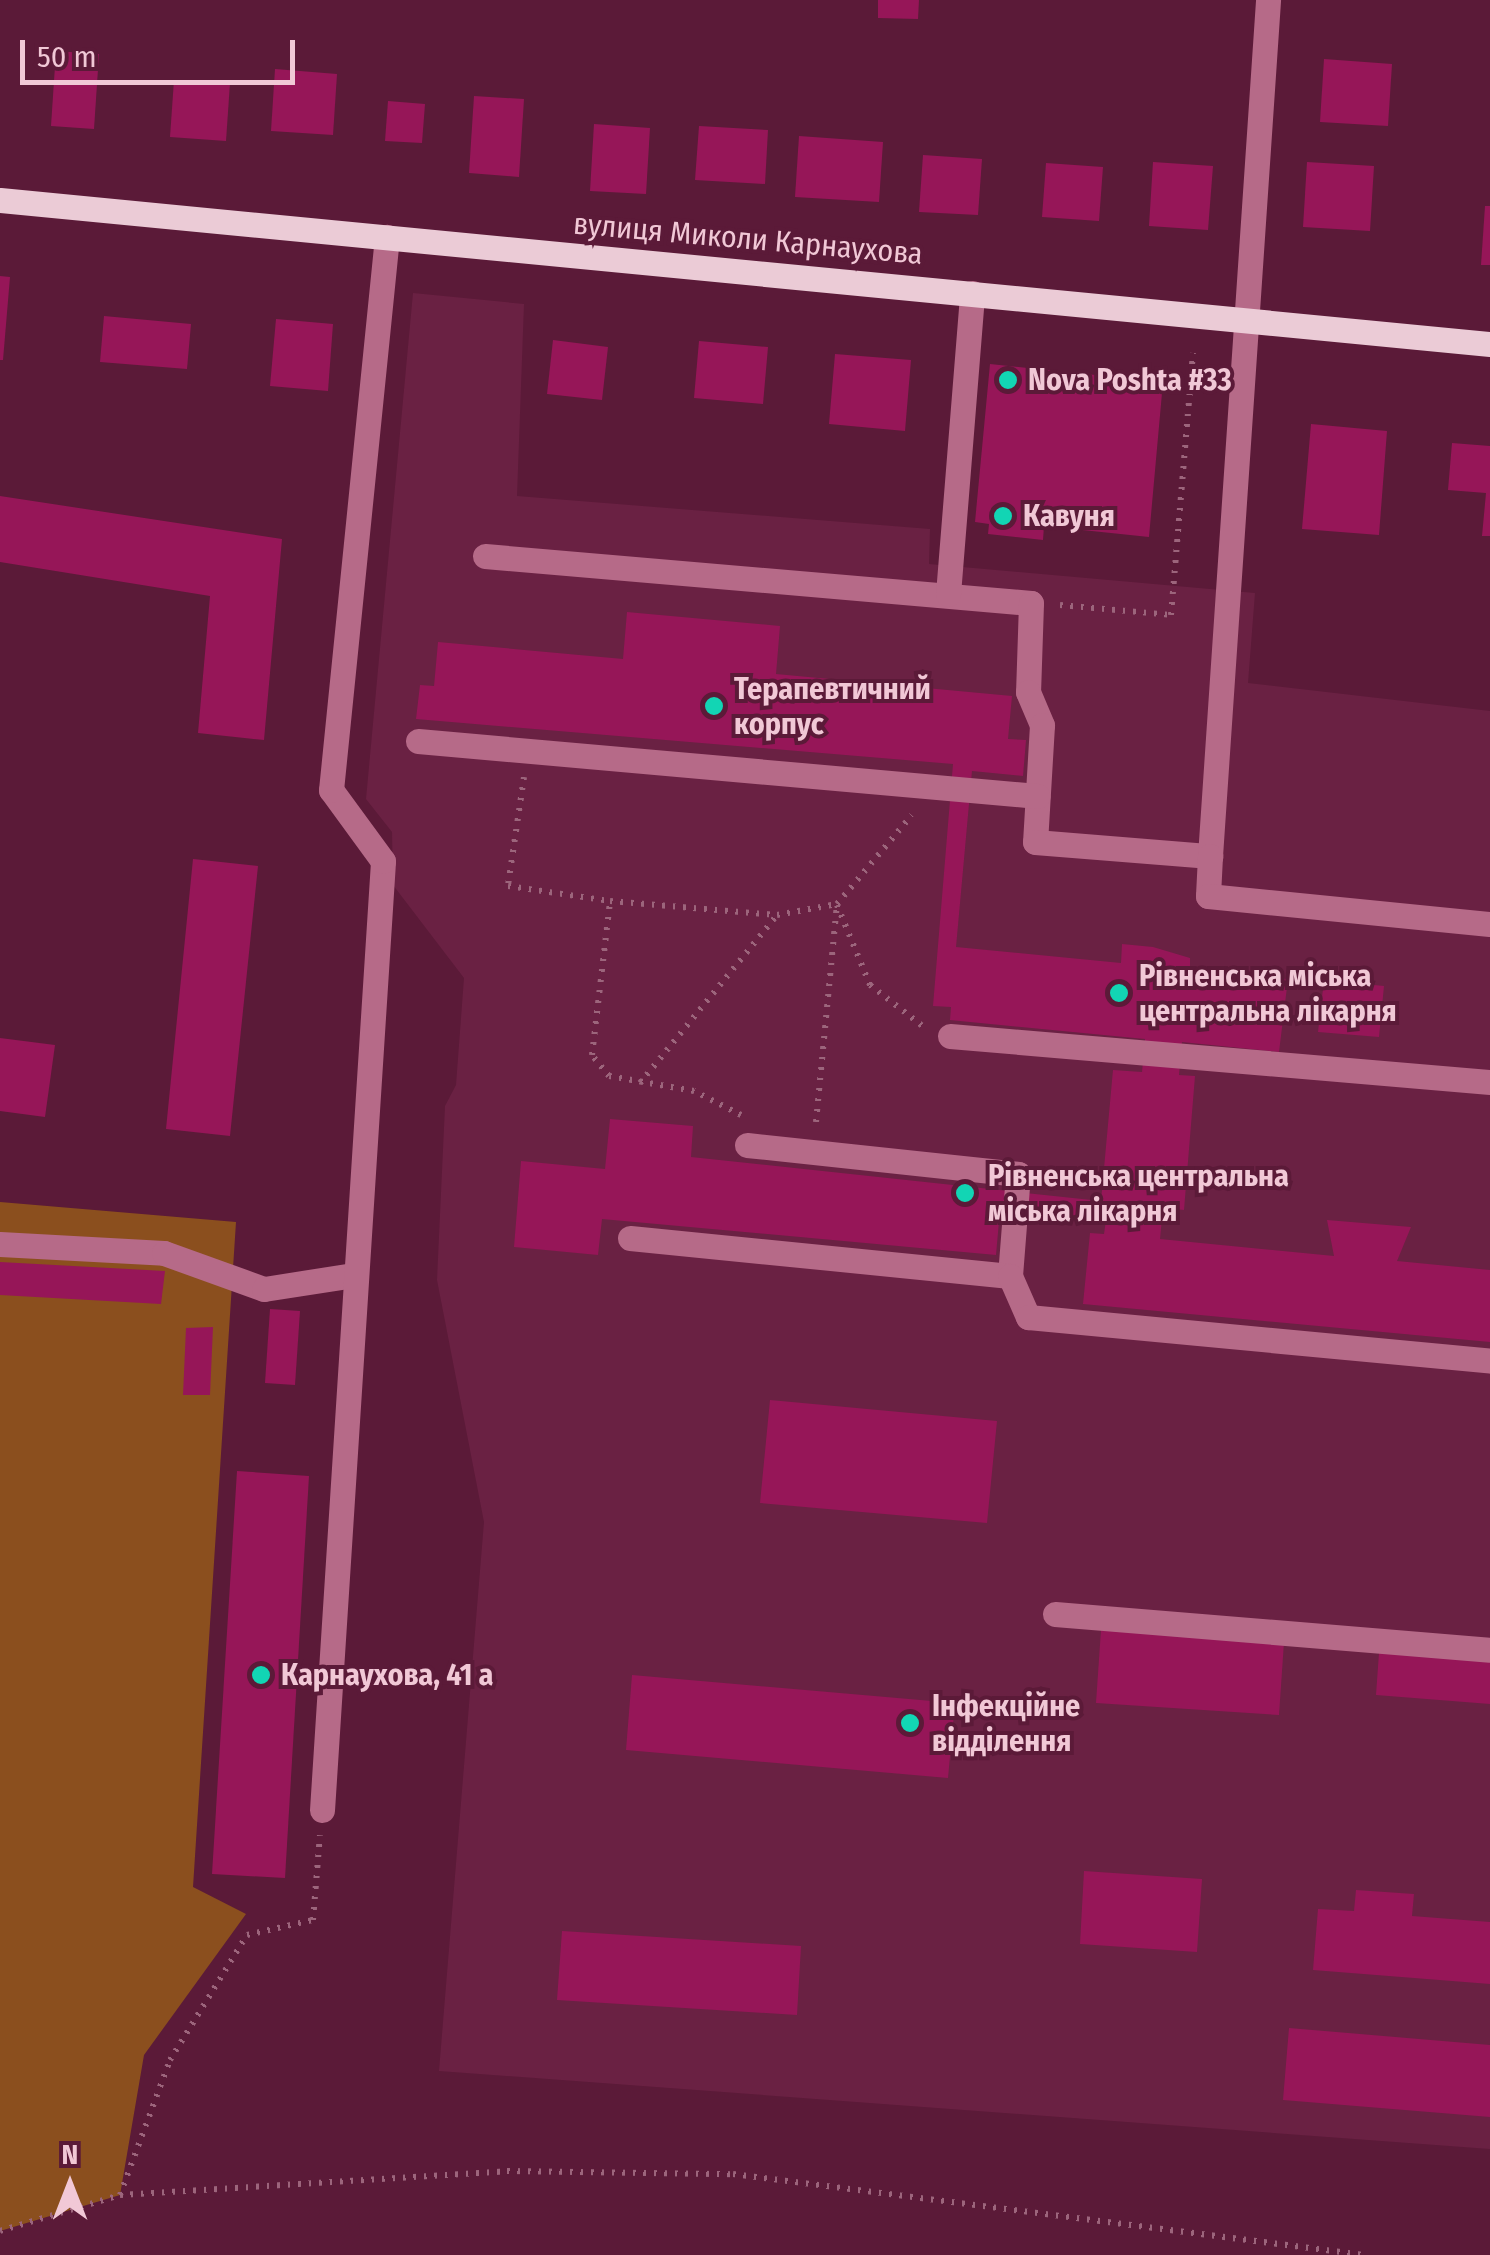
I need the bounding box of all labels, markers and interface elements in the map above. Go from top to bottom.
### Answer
scale bar [25,20,300,82]
text: 50 m [37,39,97,75]
street label: вулиця Миколи Карнаухова [572,206,924,272]
place label: Nova Poshta #33 [1028,362,1232,398]
marker: Nova Poshta #33 [997,369,1019,391]
place label: Кавуня [1023,498,1115,534]
marker: Кавуня [992,505,1014,527]
place label: Терапевтичний корпус [734,671,931,742]
marker: Терапевтичний корпус [703,695,725,717]
place label: Рівненська міська центральна лікарня [1139,958,1397,1028]
marker: Рівненська міська центральна лікарня [1108,982,1130,1004]
place label: Рівненська центральна міська лікарня [988,1158,1289,1228]
marker: Рівненська центральна міська лікарня [952,1180,978,1206]
place label: Карнаухова, 41 а [281,1657,494,1693]
marker: Карнаухова, 41 а [250,1664,272,1686]
place label: Інфекційне відділення [932,1688,1080,1758]
marker: Інфекційне відділення [897,1710,923,1736]
north arrow [20,2135,120,2235]
text: N [62,2138,78,2171]

